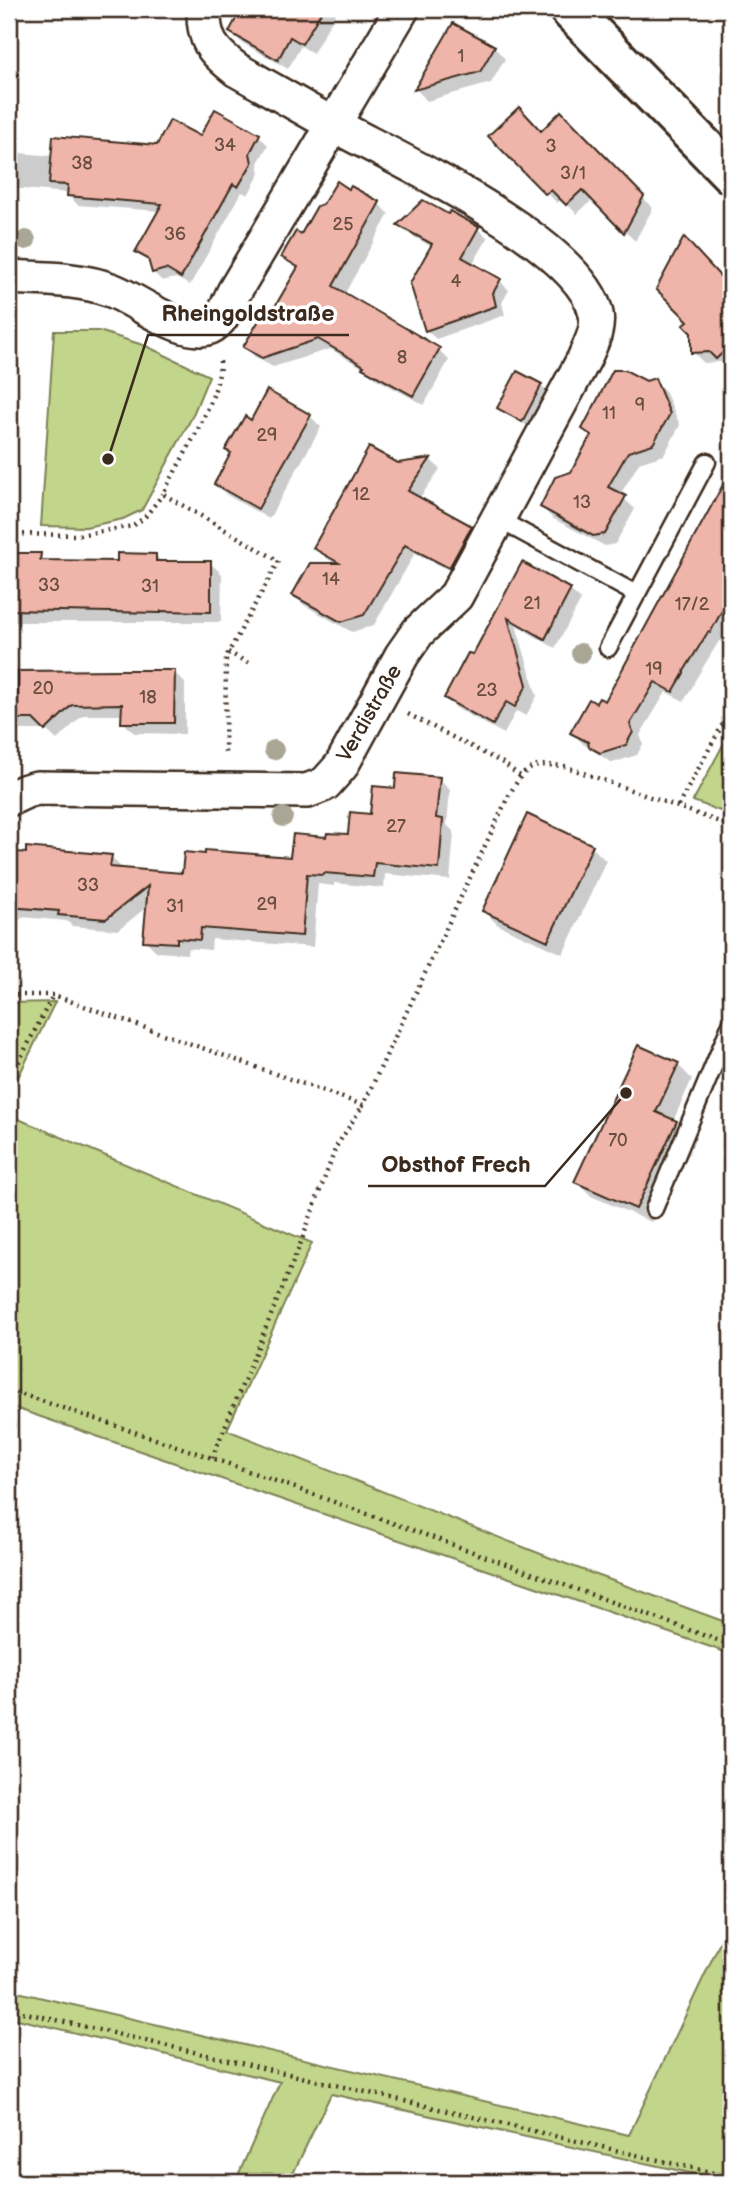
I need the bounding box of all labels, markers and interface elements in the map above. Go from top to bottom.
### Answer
house number: 1 [458,46,464,67]
house number: 34 [214,135,236,156]
house number: 3 [545,136,557,157]
house number: 38 [71,153,93,174]
house number: 3/1 [560,163,586,184]
house number: 25 [333,214,353,235]
house number: 36 [164,224,186,245]
house number: 4 [451,271,462,292]
callout: Rheingoldstraße [148,291,349,335]
text: Rheingoldstraße [161,300,335,328]
house number: 8 [397,347,407,368]
house number: 9 [635,395,645,416]
house number: 11 [602,403,616,424]
house number: 29 [256,425,278,446]
house number: 12 [352,484,370,505]
house number: 13 [573,492,591,513]
house number: 14 [322,569,340,590]
house number: 33 [38,575,60,596]
house number: 31 [141,576,159,597]
house number: 21 [523,593,541,614]
house number: 17/2 [675,594,710,615]
house number: 19 [645,659,663,680]
street label: Verdistraße [332,660,407,766]
house number: 20 [32,678,54,699]
house number: 23 [476,680,498,701]
house number: 18 [139,687,157,708]
house number: 27 [386,816,406,837]
house number: 33 [77,875,99,896]
house number: 29 [256,894,278,915]
house number: 31 [166,896,184,917]
house number: 70 [608,1130,628,1151]
callout: Obsthof Frech [368,1142,545,1186]
text: Obsthof Frech [381,1151,531,1179]

